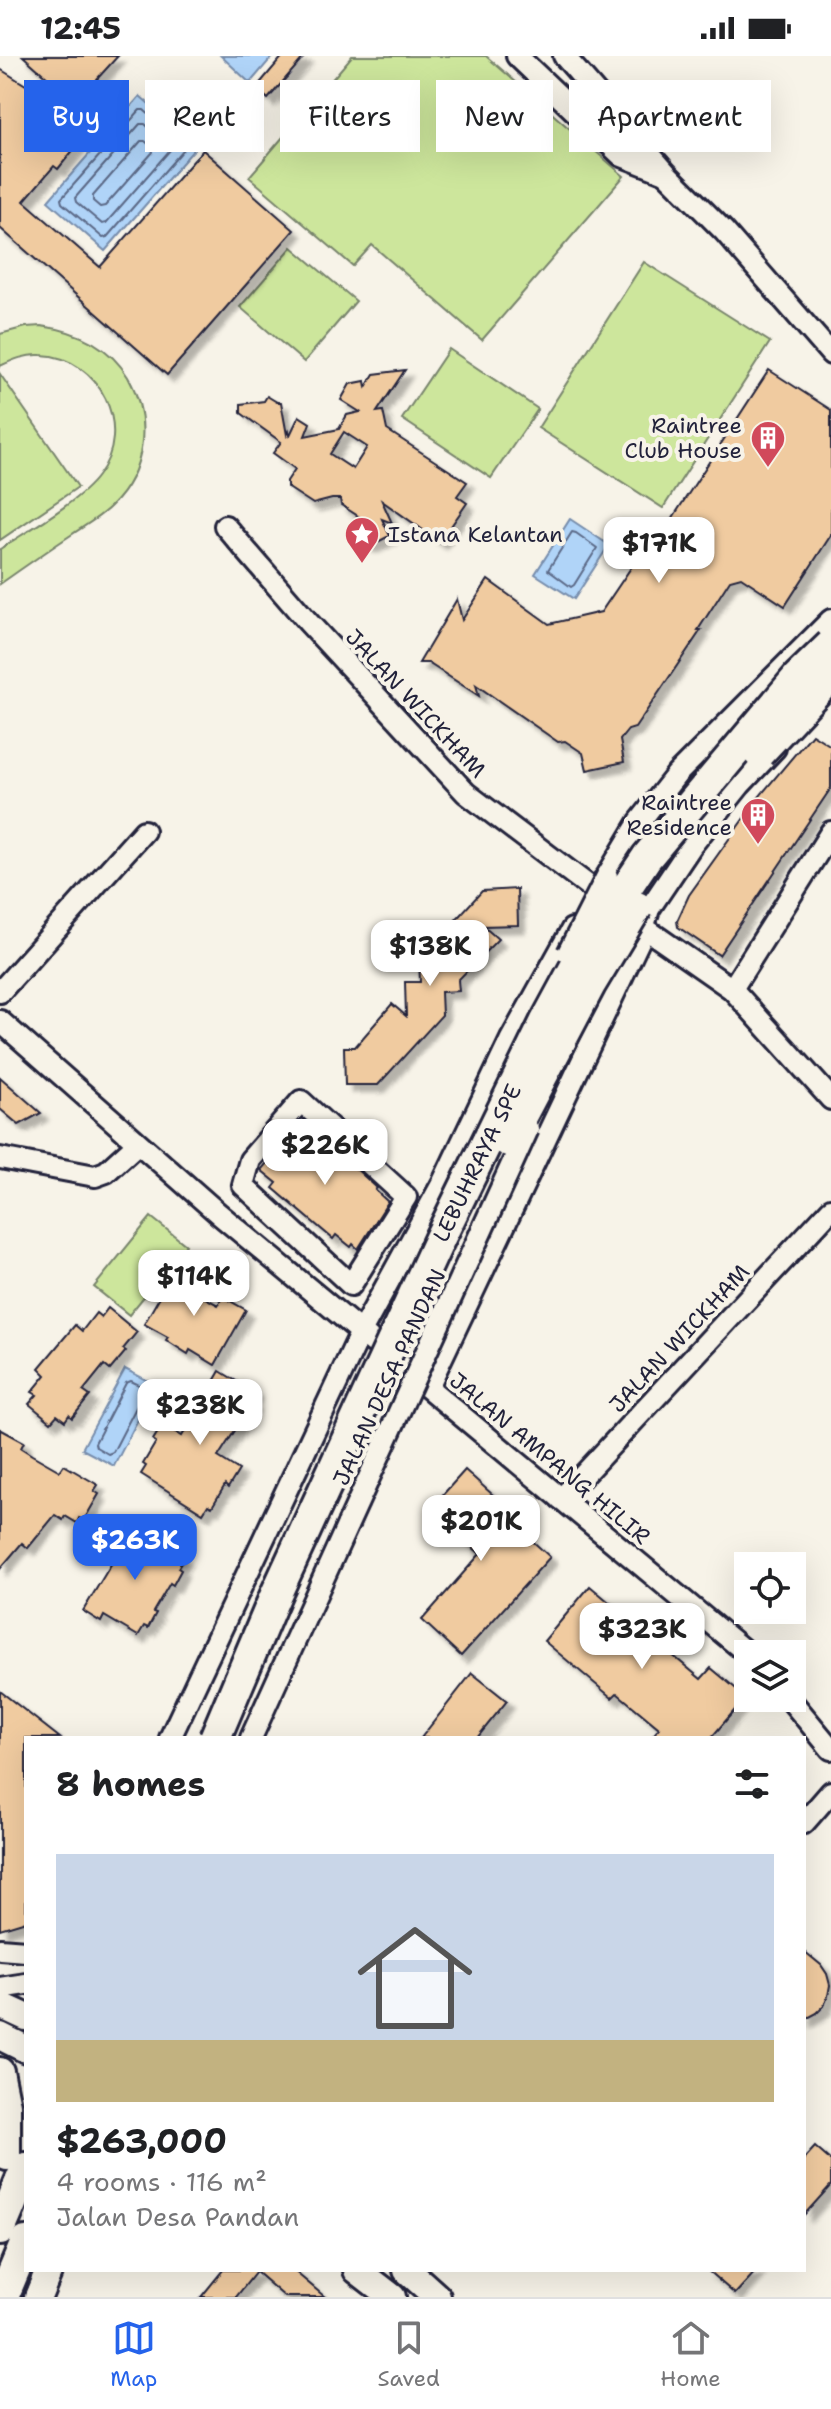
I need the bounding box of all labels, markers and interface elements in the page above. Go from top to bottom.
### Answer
text: 12:45 [40,8,121,49]
chip: Buy [24,80,129,152]
chip: Rent [145,80,264,152]
chip: Filters [280,80,420,152]
chip: New [436,80,553,152]
chip: Apartment [569,80,771,152]
place label: Raintree Club House [625,411,742,465]
building icon: Raintree Club House [749,419,787,469]
place icon: Istana Kelantan [343,515,381,565]
pin: $171K [603,517,715,585]
place label: Istana Kelantan [388,520,563,549]
text: $171K [621,525,697,560]
street label: JALAN WICKHAM [339,623,492,784]
place label: Raintree Residence [626,788,732,842]
building icon: Raintree Residence [739,796,777,846]
pin: $138K [374,920,486,988]
text: $138K [389,928,471,963]
street label: LEBUHRAYA SPE [426,1079,528,1247]
pin: $226K [269,1119,381,1187]
text: $226K [281,1127,369,1162]
pin: $114K [138,1250,250,1318]
text: $114K [156,1258,232,1293]
street label: JALAN WICKHAM [603,1258,756,1419]
street label: JALAN DESA PANDAN [326,1264,452,1490]
street label: JALAN AMPANG HILIR [443,1366,656,1551]
pin: $238K [144,1379,256,1447]
text: $238K [155,1387,245,1422]
pin: $201K [425,1495,537,1563]
text: $201K [440,1503,522,1538]
pin: $263K [79,1514,191,1582]
text: $263K [91,1522,179,1557]
map controls [734,1552,806,1712]
button: locate [734,1552,806,1624]
pin: $323K [586,1603,698,1671]
text: $323K [598,1611,686,1646]
button: layers [734,1640,806,1712]
text: 8 homes [56,1761,205,1807]
icon: filters [730,1762,774,1806]
icon: home [343,1906,487,2050]
text: $263,000 [56,2118,227,2164]
text: 4 rooms · 116 m² [56,2164,267,2199]
text: Jalan Desa Pandan [56,2199,299,2234]
tab: Map [110,2316,157,2393]
tab: Saved [378,2316,440,2393]
tab: Home [660,2316,721,2393]

